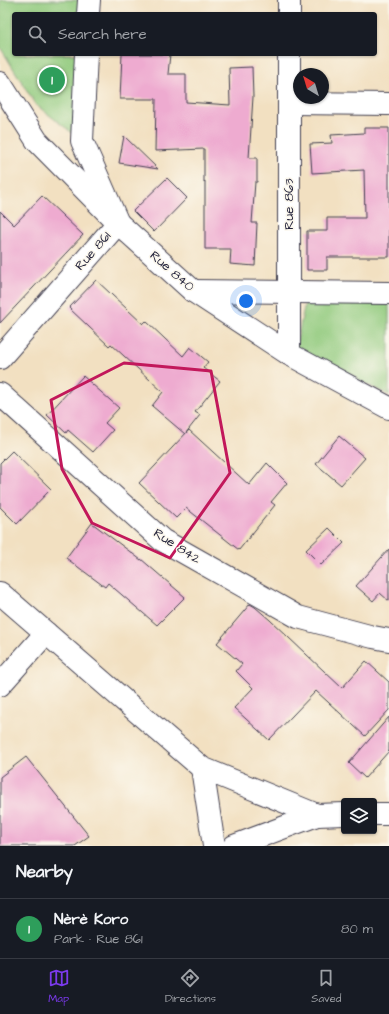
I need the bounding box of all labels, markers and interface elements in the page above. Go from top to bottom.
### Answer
search box [12,12,377,56]
icon: search [26,23,48,45]
text: Search here [58,24,147,45]
pin: 1 [39,65,65,95]
north arrow [293,68,329,104]
street label: Rue 863 [280,178,298,230]
street label: Rue 861 [71,227,115,274]
street label: Rue 840 [146,247,198,295]
your location [236,291,256,311]
street label: Rue 842 [150,524,205,568]
map controls [341,798,377,834]
button: layers [341,798,377,834]
text: Nearby [16,860,73,884]
text: Nèrè Koro [54,909,128,930]
text: 1 [28,920,30,938]
text: 80 m [341,920,373,938]
text: Park · Rue 861 [54,930,143,948]
tab: Map [48,967,70,1006]
tab: Directions [165,967,216,1006]
tab: Saved [311,967,341,1006]

